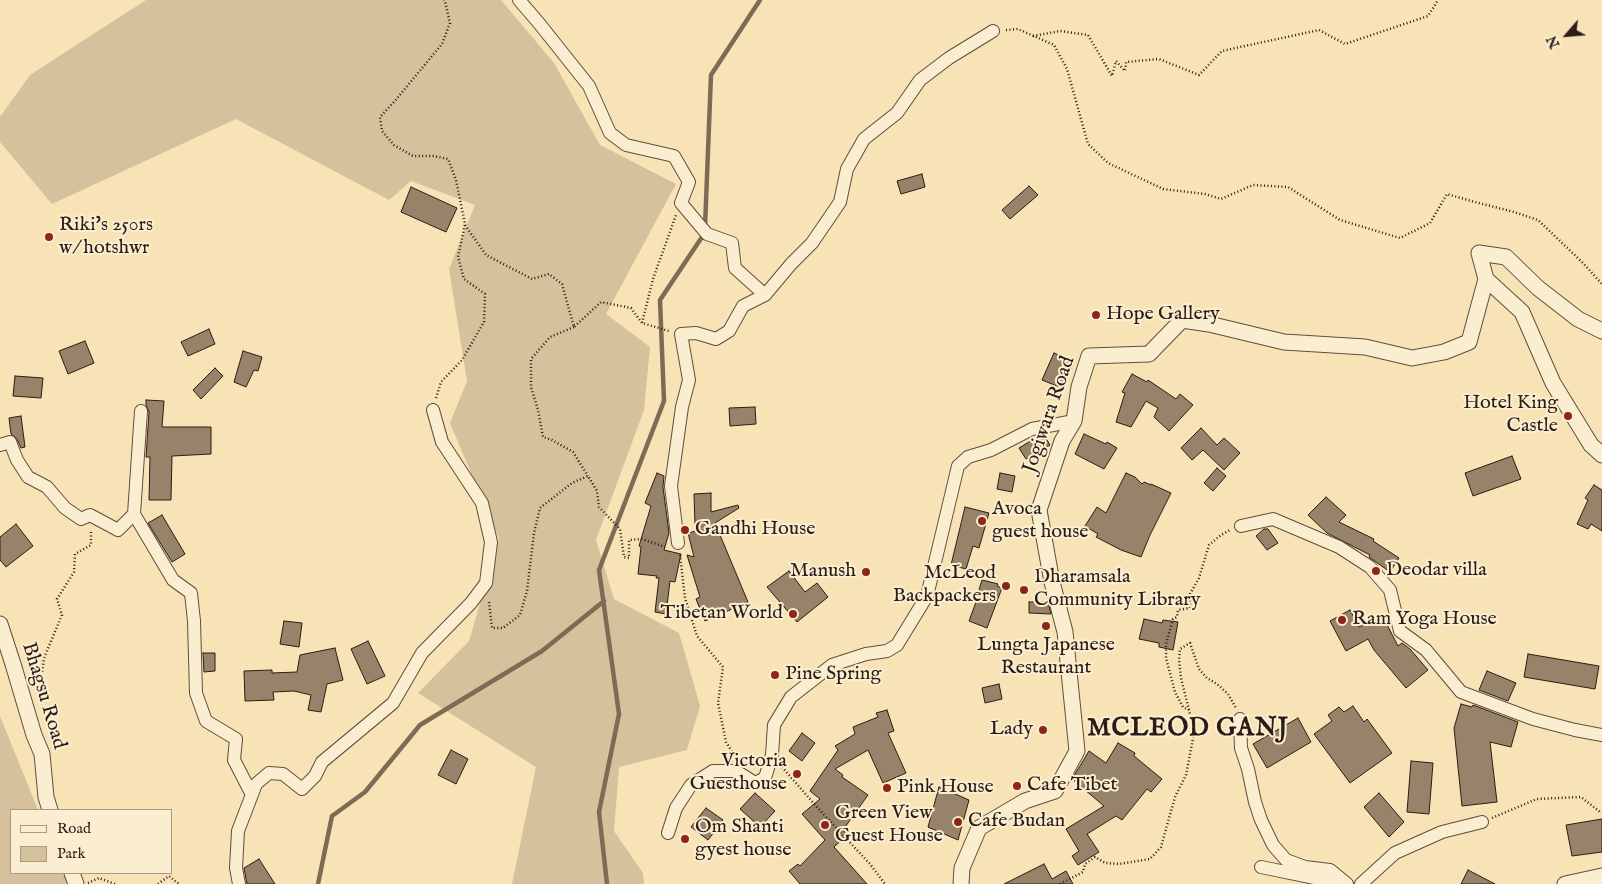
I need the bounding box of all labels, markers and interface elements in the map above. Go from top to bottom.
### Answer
north arrow [1542,10,1592,60]
text: N [1543,32,1564,51]
place label: Riki's 250rs w/ hotshwr [59,214,153,261]
marker: Riki's 250rs w/ hotshwr [43,231,55,243]
place label: Hope Gallery [1106,303,1220,327]
marker: Hope Gallery [1090,309,1102,321]
street label: Jogiwara Road [1019,354,1081,476]
place label: Hotel King Castle [1463,392,1558,439]
marker: Hotel King Castle [1562,410,1574,422]
place label: Avoca guest house [992,498,1089,545]
marker: Avoca guest house [976,515,988,527]
place label: Gandhi House [695,518,815,542]
marker: Gandhi House [679,524,691,536]
place label: Deodar villa [1386,559,1487,583]
place label: Manush [790,560,856,584]
place label: McLeod Backpackers [893,562,996,609]
marker: Deodar villa [1370,565,1382,577]
marker: Manush [860,566,872,578]
place label: Dharamsala Community Library [1034,566,1201,613]
marker: McLeod Backpackers [1000,580,1012,592]
marker: Dharamsala Community Library [1018,584,1030,596]
place label: Tibetan World [661,602,783,626]
marker: Tibetan World [787,608,799,620]
place label: Ram Yoga House [1352,608,1497,632]
marker: Ram Yoga House [1336,614,1348,626]
marker: Lungta Japanese Restaurant [1040,620,1052,632]
place label: Lungta Japanese Restaurant [977,634,1115,681]
street label: Bhagsu Road [15,640,71,752]
place label: Pine Spring [785,663,881,687]
marker: Pine Spring [769,669,781,681]
district label: MCLEOD GANJ [1086,715,1290,745]
place label: Lady [990,718,1033,742]
marker: Lady [1037,724,1049,736]
place label: Victoria Guesthouse [690,750,787,797]
marker: Victoria Guesthouse [791,768,803,780]
place label: Cafe Tibet [1027,774,1117,798]
place label: Pink House [897,776,994,800]
marker: Cafe Tibet [1011,780,1023,792]
marker: Pink House [881,782,893,794]
place label: Green View Guest House [835,802,943,849]
legend [10,809,172,874]
place label: Cafe Budan [968,810,1065,834]
place label: Om Shanti gyest house [695,816,791,863]
marker: Cafe Budan [952,816,964,828]
text: Road [57,819,91,838]
marker: Green View Guest House [819,819,831,831]
marker: Om Shanti gyest house [679,833,691,845]
text: Park [57,844,86,863]

